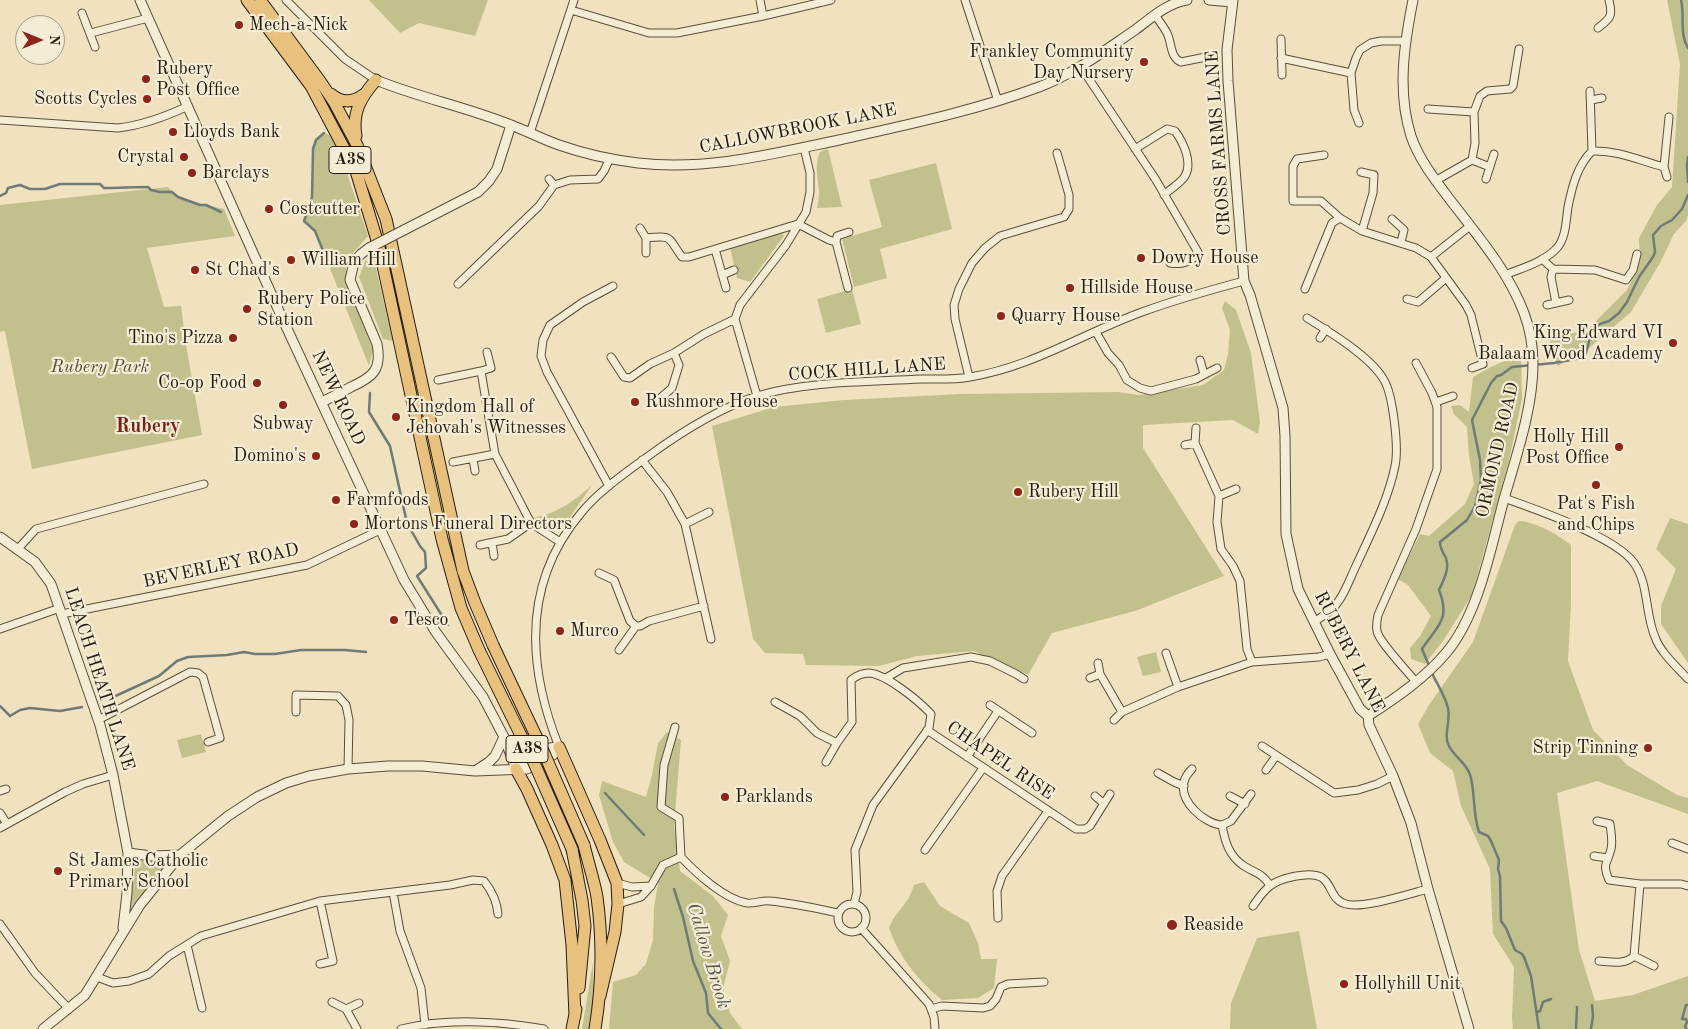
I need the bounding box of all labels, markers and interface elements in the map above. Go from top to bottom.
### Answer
place label: Mech-a-Nick [249,14,348,36]
north arrow [15,15,65,65]
marker: Mech-a-Nick [233,19,245,31]
text: N [47,35,61,45]
place label: Frankley Community Day Nursery [969,41,1134,84]
street label: CROSS FARMS LANE [1202,50,1236,236]
marker: Frankley Community Day Nursery [1138,56,1150,68]
place label: Rubery Post Office [156,58,240,100]
marker: Rubery Post Office [140,73,152,85]
place label: Scotts Cycles [34,88,137,110]
marker: Scotts Cycles [141,93,153,105]
street label: CALLOWBROOK LANE [697,99,899,159]
place label: Lloyds Bank [183,121,280,143]
marker: Lloyds Bank [167,126,179,138]
place label: Crystal [117,146,174,168]
road number: A38 [329,146,371,174]
marker: Crystal [178,151,190,163]
place label: Barclays [202,162,269,184]
marker: Barclays [186,167,198,179]
place label: Costcutter [279,198,360,220]
marker: Costcutter [263,203,275,215]
place label: Dowry House [1151,247,1258,269]
place label: William Hill [301,249,396,271]
marker: Dowry House [1135,252,1147,264]
marker: William Hill [285,254,297,266]
place label: St Chad's [205,259,280,281]
marker: St Chad's [189,264,201,276]
place label: Hillside House [1080,277,1193,299]
marker: Hillside House [1064,282,1076,294]
place label: Rubery Police Station [257,288,365,330]
marker: Rubery Police Station [241,303,253,315]
place label: Quarry House [1011,305,1120,327]
marker: Quarry House [995,310,1007,322]
place label: King Edward VI Balaam Wood Academy [1478,322,1663,364]
place label: Tino's Pizza [128,327,223,349]
marker: Tino's Pizza [227,332,239,344]
marker: King Edward VI Balaam Wood Academy [1667,337,1679,349]
street label: NEW ROAD [307,347,369,449]
street label: COCK HILL LANE [787,354,947,386]
park label: Rubery Park [51,356,149,378]
place label: Co-op Food [158,372,247,394]
marker: Co-op Food [251,377,263,389]
street label: ORMOND ROAD [1472,380,1524,520]
place label: Rushmore House [645,391,778,413]
place label: Kingdom Hall of Jehovah's Witnesses [406,396,566,438]
marker: Rushmore House [629,396,641,408]
marker: Subway [277,399,289,411]
marker: Kingdom Hall of Jehovah's Witnesses [390,411,402,423]
place label: Subway [252,413,314,435]
district label: Rubery [116,415,180,439]
place label: Holly Hill Post Office [1525,426,1609,468]
marker: Holly Hill Post Office [1613,441,1625,453]
place label: Domino's [233,445,306,467]
marker: Domino's [310,450,322,462]
marker: Pat's Fish and Chips [1590,479,1602,491]
place label: Rubery Hill [1028,481,1119,503]
marker: Rubery Hill [1012,486,1024,498]
place label: Farmfoods [346,489,429,511]
place label: Pat's Fish and Chips [1557,493,1635,536]
marker: Farmfoods [330,494,342,506]
place label: Mortons Funeral Directors [364,513,572,535]
marker: Mortons Funeral Directors [348,518,360,530]
street label: BEVERLEY ROAD [141,539,301,593]
street label: LEACH HEATH LANE [59,585,139,773]
street label: RUBERY LANE [1309,588,1389,716]
place label: Tesco [404,609,448,631]
marker: Tesco [388,614,400,626]
place label: Murco [570,620,619,642]
marker: Murco [554,625,566,637]
street label: CHAPEL RISE [942,717,1058,805]
road number: A38 [506,736,548,762]
place label: Strip Tinning [1532,737,1638,759]
marker: Strip Tinning [1642,742,1654,754]
place label: Parklands [735,786,813,808]
marker: Parklands [719,791,731,803]
place label: St James Catholic Primary School [68,850,208,892]
marker: St James Catholic Primary School [52,865,64,877]
water label: Callow Brook [681,900,735,1012]
place label: Reaside [1183,914,1243,936]
marker: Reaside [1165,918,1179,932]
place label: Hollyhill Unit [1354,973,1461,995]
marker: Hollyhill Unit [1338,978,1350,990]

